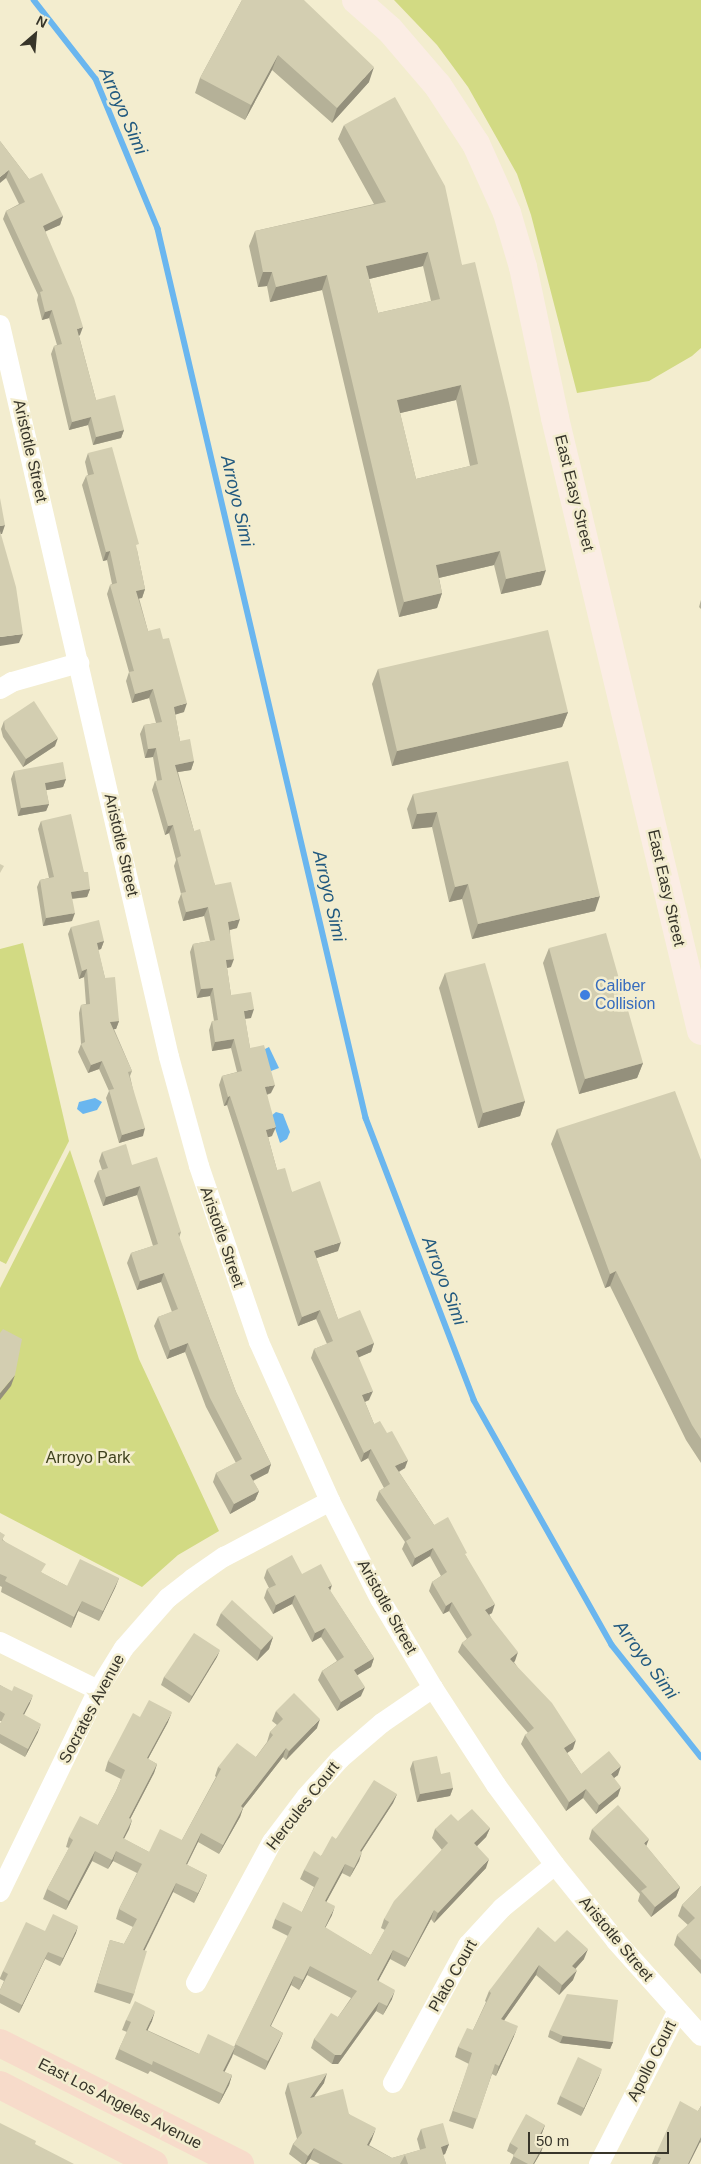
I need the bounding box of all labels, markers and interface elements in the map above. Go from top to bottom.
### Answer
north arrow [10,10,60,60]
text: N [34,12,50,31]
water label: Arroyo Simi [94,64,152,158]
street label: Aristotle Street [9,398,51,504]
street label: East Easy Street [550,433,598,553]
water label: Arroyo Simi [216,453,258,549]
street label: Aristotle Street [100,792,142,898]
street label: East Easy Street [643,828,689,948]
water label: Arroyo Simi [308,848,350,944]
place label: Caliber Collision [595,976,655,1014]
marker: Caliber Collision [579,989,591,1001]
street label: Aristotle Street [196,1184,248,1290]
water label: Arroyo Simi [417,1234,471,1328]
park label: Arroyo Park [46,1448,130,1468]
street label: Aristotle Street [353,1556,421,1658]
water label: Arroyo Simi [609,1616,683,1704]
street label: Socrates Avenue [55,1651,129,1767]
street label: Hercules Court [263,1758,343,1854]
street label: Aristotle Street [575,1893,657,1985]
street label: Plato Court [425,1937,481,2015]
street label: Apollo Court [623,2017,681,2105]
street label: East Los Angeles Avenue [34,2054,206,2154]
scale bar [531,2122,672,2154]
text: 50 m [536,2132,569,2149]

